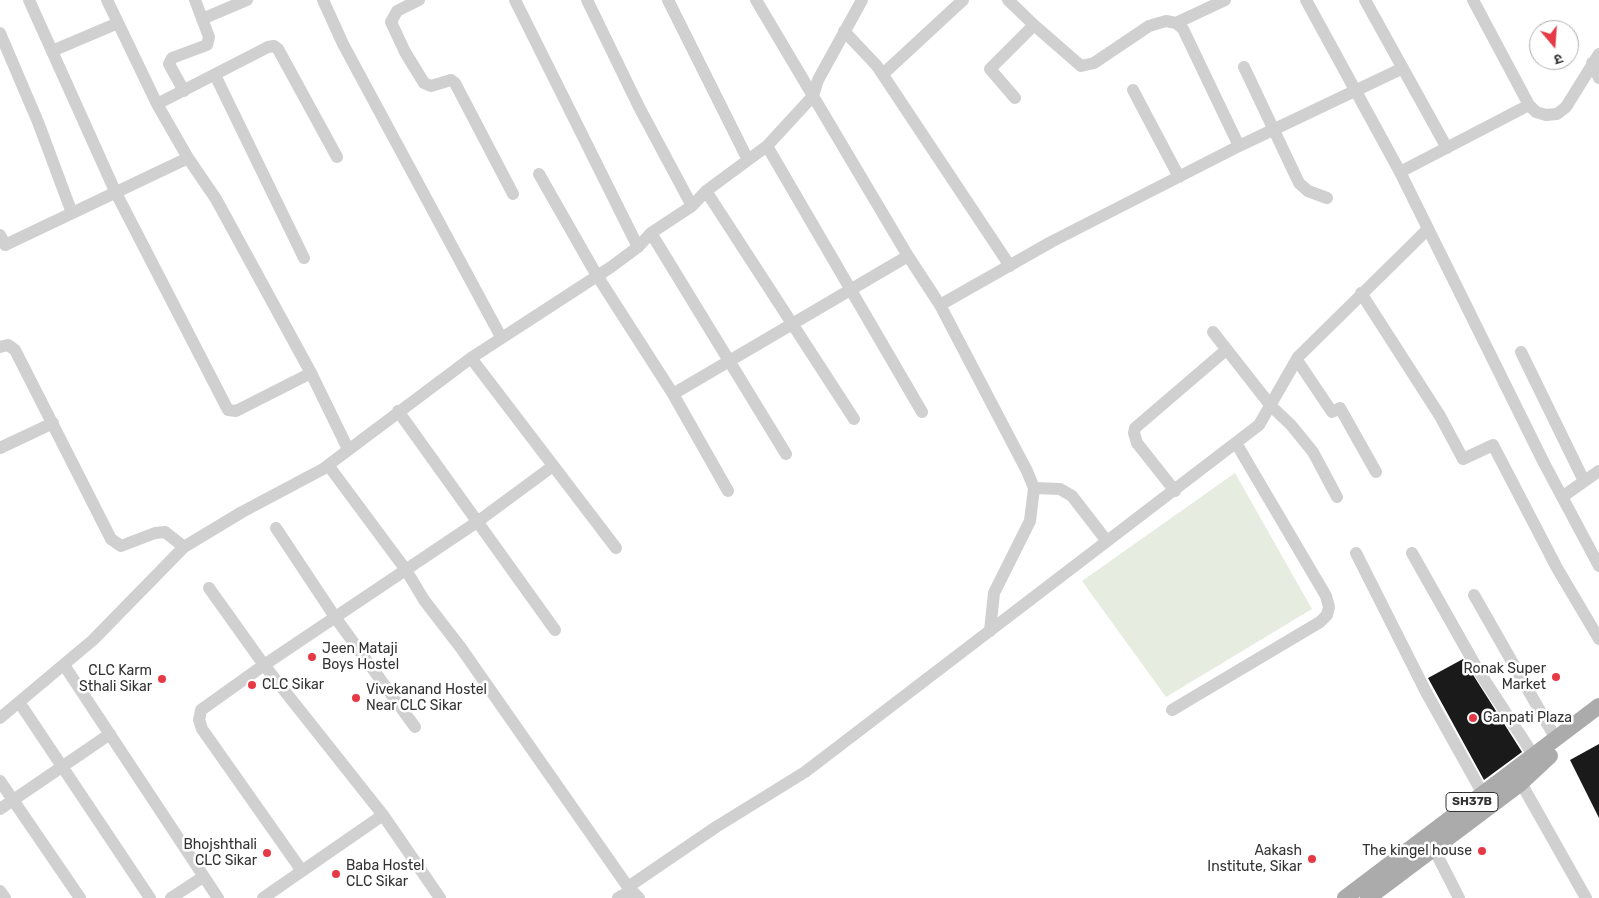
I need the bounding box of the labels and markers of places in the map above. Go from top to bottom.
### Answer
place label: Jeen Mataji Boys Hostel [322,641,399,674]
marker: Jeen Mataji Boys Hostel [306,651,318,663]
place label: Ronak Super Market [1463,661,1546,694]
place label: CLC Karm Sthali Sikar [79,663,152,696]
marker: Ronak Super Market [1550,671,1562,683]
marker: CLC Karm Sthali Sikar [156,673,168,685]
place label: CLC Sikar [262,677,324,693]
marker: CLC Sikar [246,679,258,691]
place label: Vivekanand Hostel Near CLC Sikar [366,682,487,714]
marker: Vivekanand Hostel Near CLC Sikar [350,692,362,704]
place label: Ganpati Plaza [1483,710,1572,726]
marker: Ganpati Plaza [1467,712,1479,724]
place label: Bhojshthali CLC Sikar [183,837,257,870]
place label: Aakash Institute, Sikar [1207,843,1302,876]
place label: The kingel house [1362,843,1472,859]
marker: The kingel house [1476,845,1488,857]
marker: Bhojshthali CLC Sikar [261,847,273,859]
marker: Aakash Institute, Sikar [1306,853,1318,865]
place label: Baba Hostel CLC Sikar [346,858,424,890]
marker: Baba Hostel CLC Sikar [330,868,342,880]

